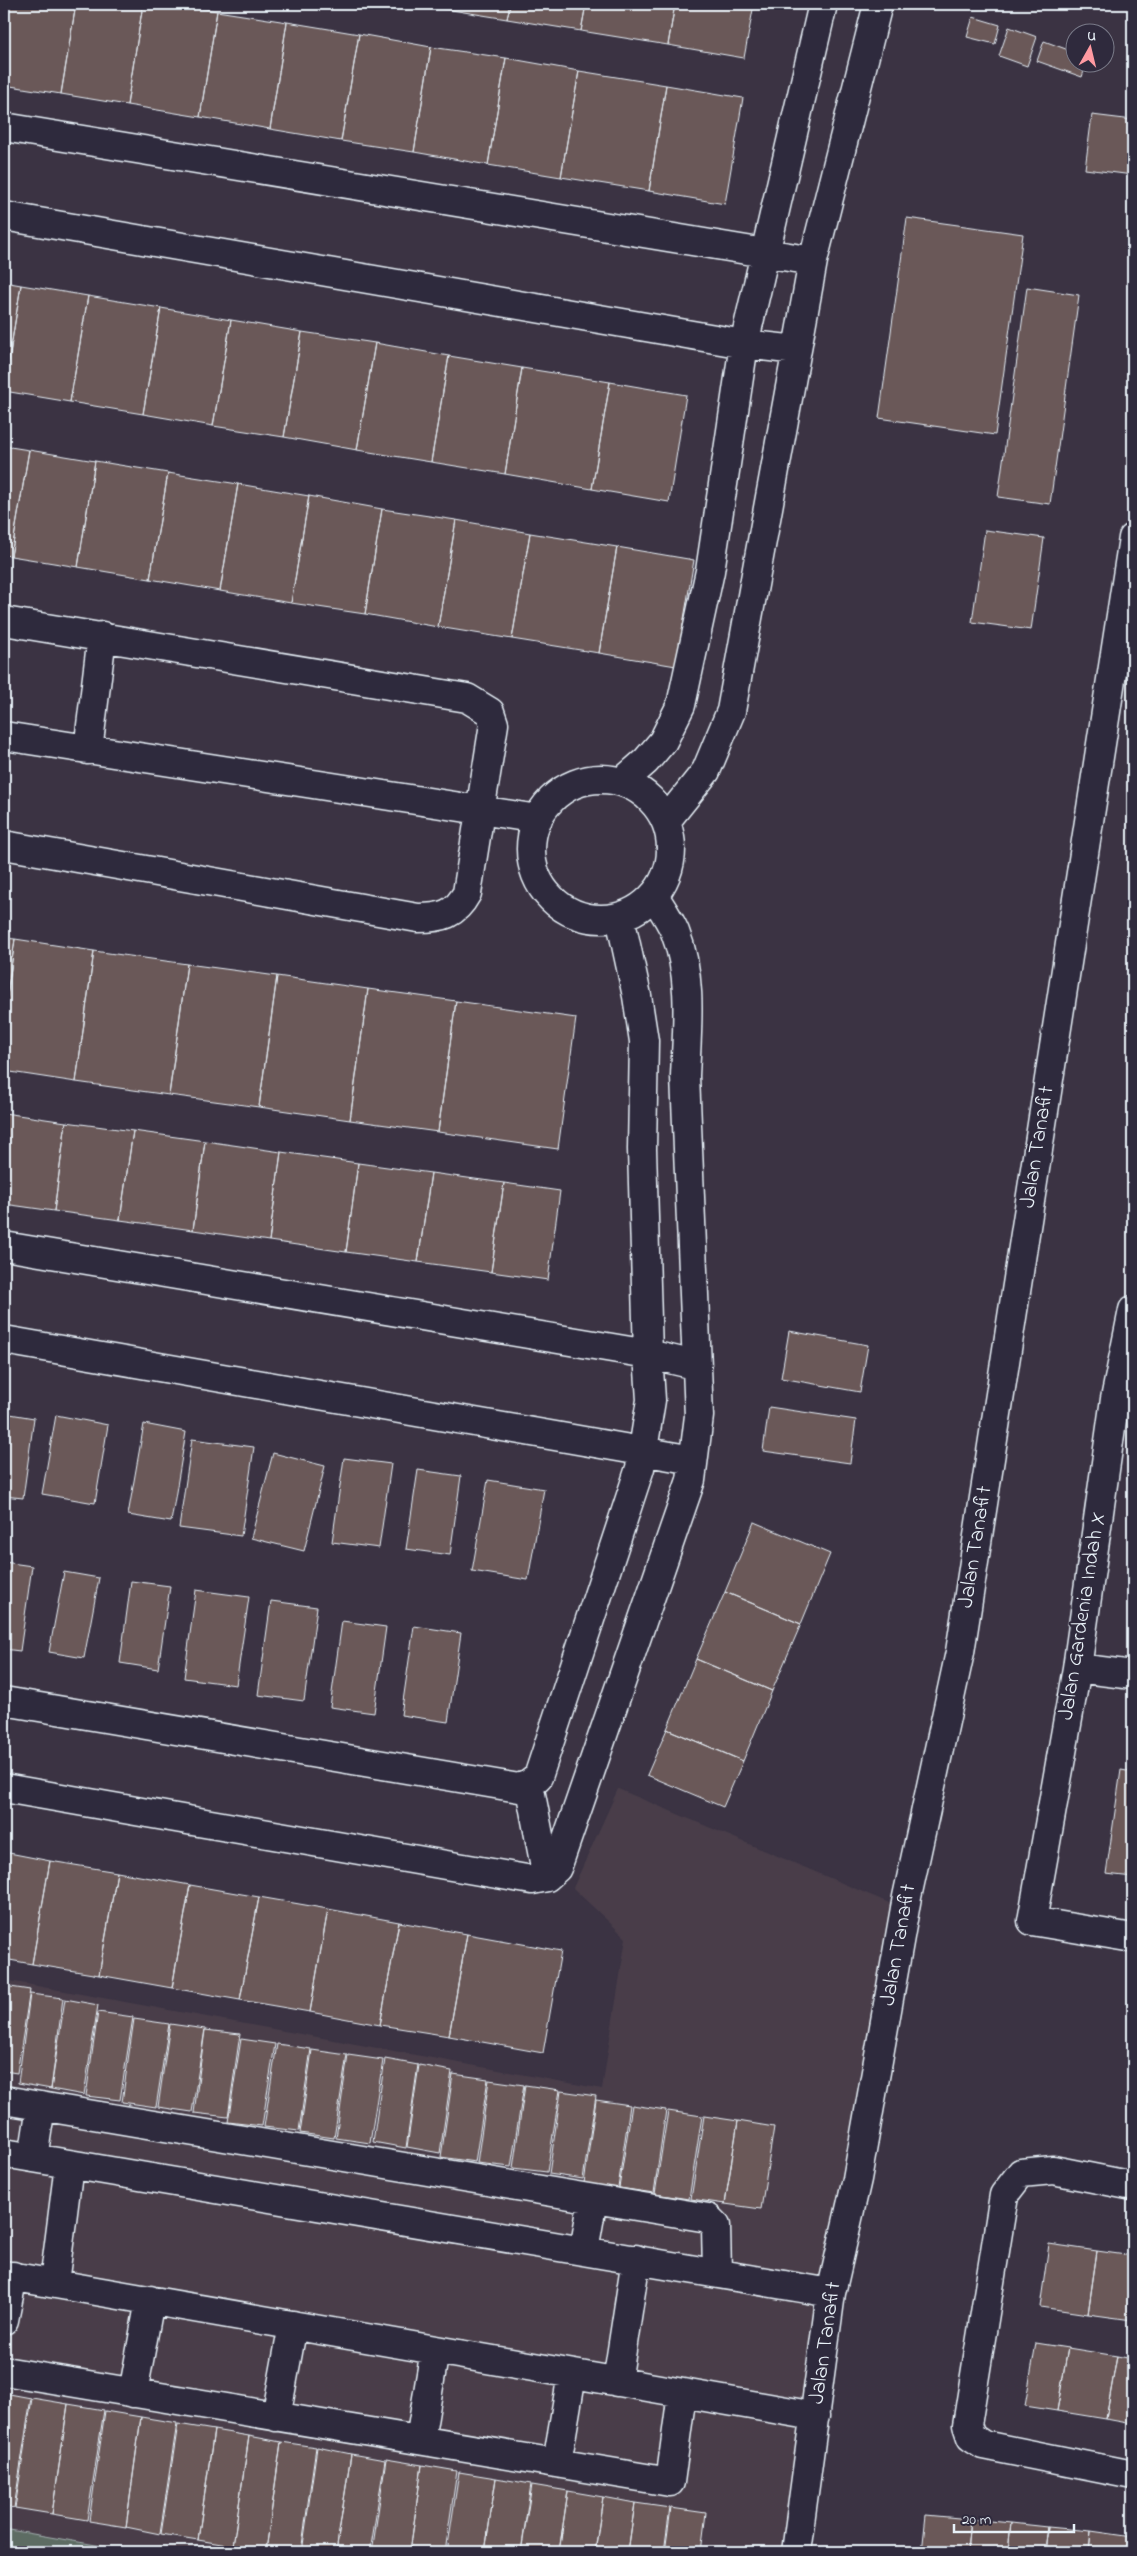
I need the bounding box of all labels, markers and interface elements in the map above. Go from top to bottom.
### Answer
north arrow [1064,22,1114,72]
text: U [1086,26,1098,48]
street label: Jalan Tanafit [1013,1083,1064,1210]
street label: Jalan Tanafit [951,1483,1002,1610]
street label: Jalan Gardenia Indah X [1051,1509,1115,1722]
street label: Jalan Tanafit [873,1881,926,2008]
street label: Jalan Tanafit [802,2279,851,2406]
scale bar [954,2501,1074,2533]
text: 20 m [962,2509,992,2531]

